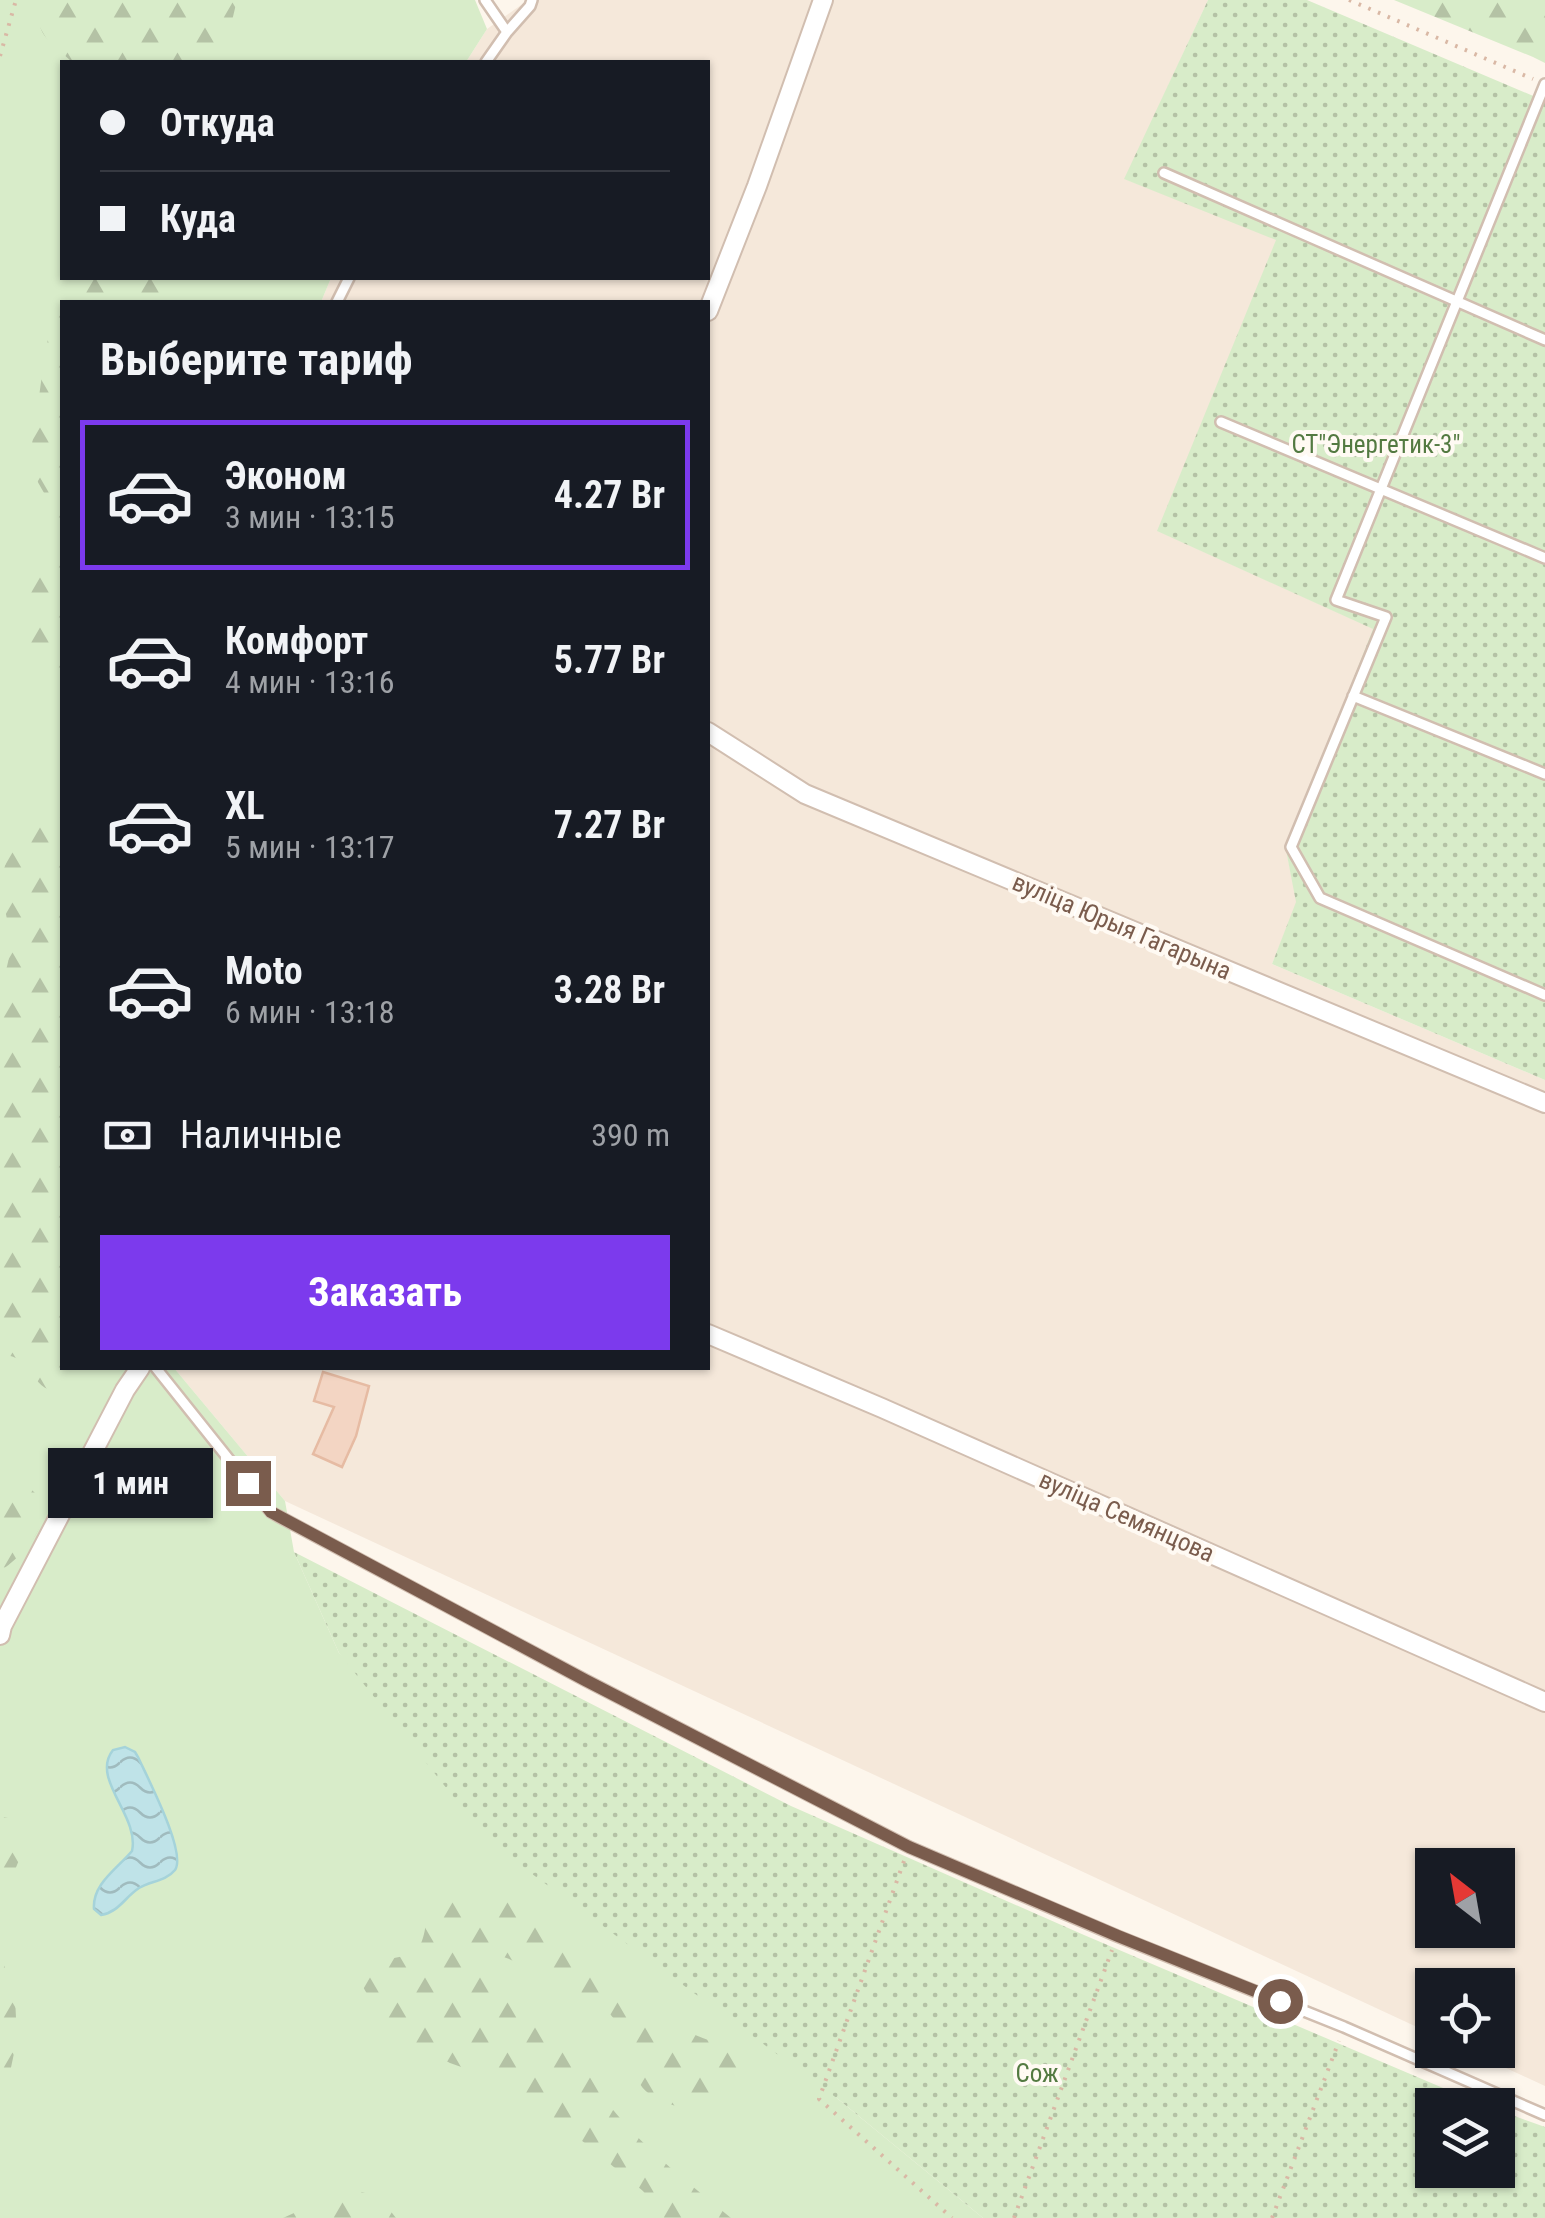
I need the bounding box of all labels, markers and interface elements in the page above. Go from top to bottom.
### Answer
text: Откуда [160,101,275,145]
text: Куда [160,197,236,241]
text: Выберите тариф [100,333,413,386]
park label: СТ"Энергетик-3" [1292,430,1460,459]
icon: car [105,450,195,540]
text: Эконом [225,454,347,498]
text: 4.27 Br [554,473,665,517]
text: 3 мин · 13:15 [225,498,395,536]
icon: car [105,615,195,705]
text: Комфорт [225,619,368,663]
text: 5.77 Br [554,638,665,682]
text: 4 мин · 13:16 [225,663,395,701]
icon: car [105,780,195,870]
text: XL [225,784,264,828]
text: 7.27 Br [554,803,665,847]
text: 5 мин · 13:17 [225,828,395,866]
street label: вуліца Юрыя Гагарына [1008,867,1236,986]
icon: car [105,945,195,1035]
text: Moto [225,949,303,993]
text: 3.28 Br [554,968,665,1012]
text: 6 мин · 13:18 [225,993,395,1031]
icon: cash [100,1108,155,1163]
text: Наличные [180,1113,342,1157]
text: 390 m [591,1116,670,1154]
button: Заказать [100,1235,670,1350]
callout: 1 мин [48,1448,213,1518]
route end [226,1461,271,1506]
text: 1 мин [92,1464,169,1502]
street label: вуліца Семянцова [1035,1465,1219,1568]
north arrow [1415,1848,1515,1948]
map controls [1415,1848,1515,2188]
button: locate [1415,1968,1515,2068]
route start [1258,1979,1303,2024]
park label: Сож [1015,2059,1059,2088]
button: layers [1415,2088,1515,2188]

